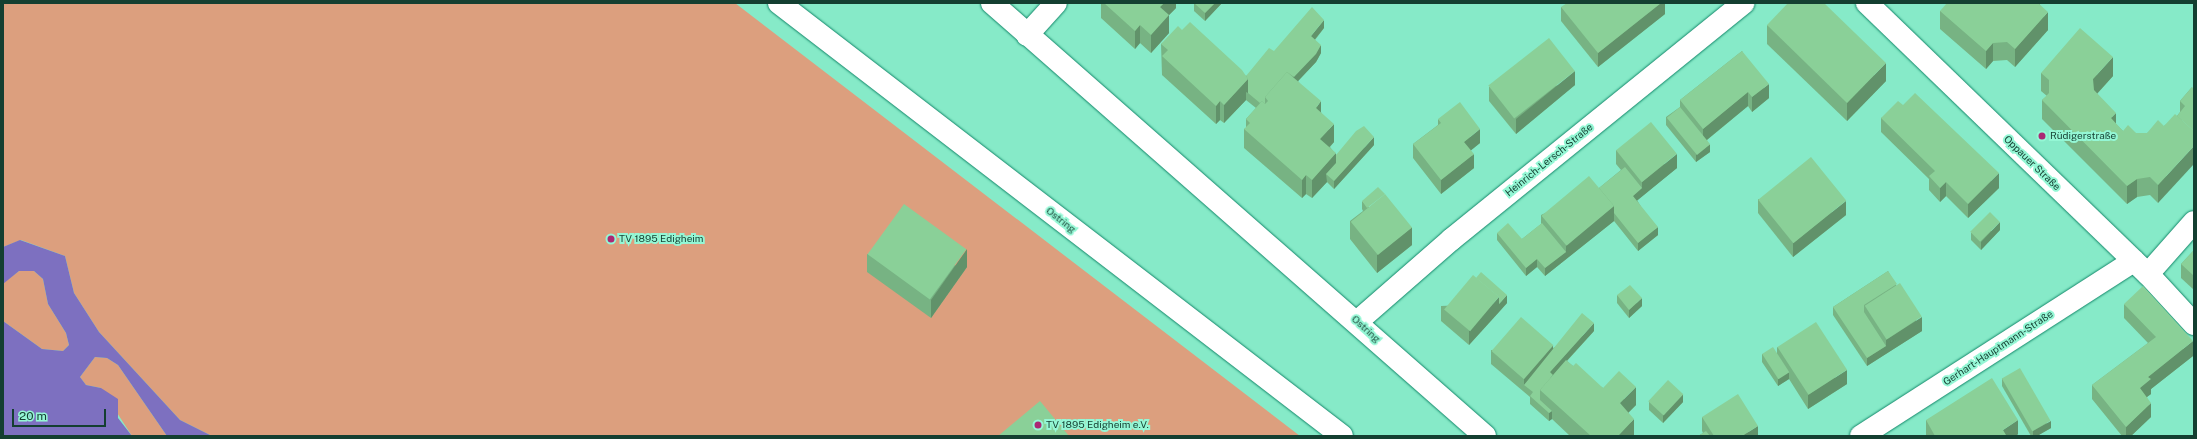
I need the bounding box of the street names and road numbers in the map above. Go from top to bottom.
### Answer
street label: Heinrich-Lersch-Straße [1503,121,1595,199]
street label: Oppauer Straße [2001,133,2063,193]
street label: Ostring [1044,205,1078,235]
street label: Gerhart-Hauptmann-Straße [1941,308,2055,388]
street label: Ostring [1349,313,1383,345]

